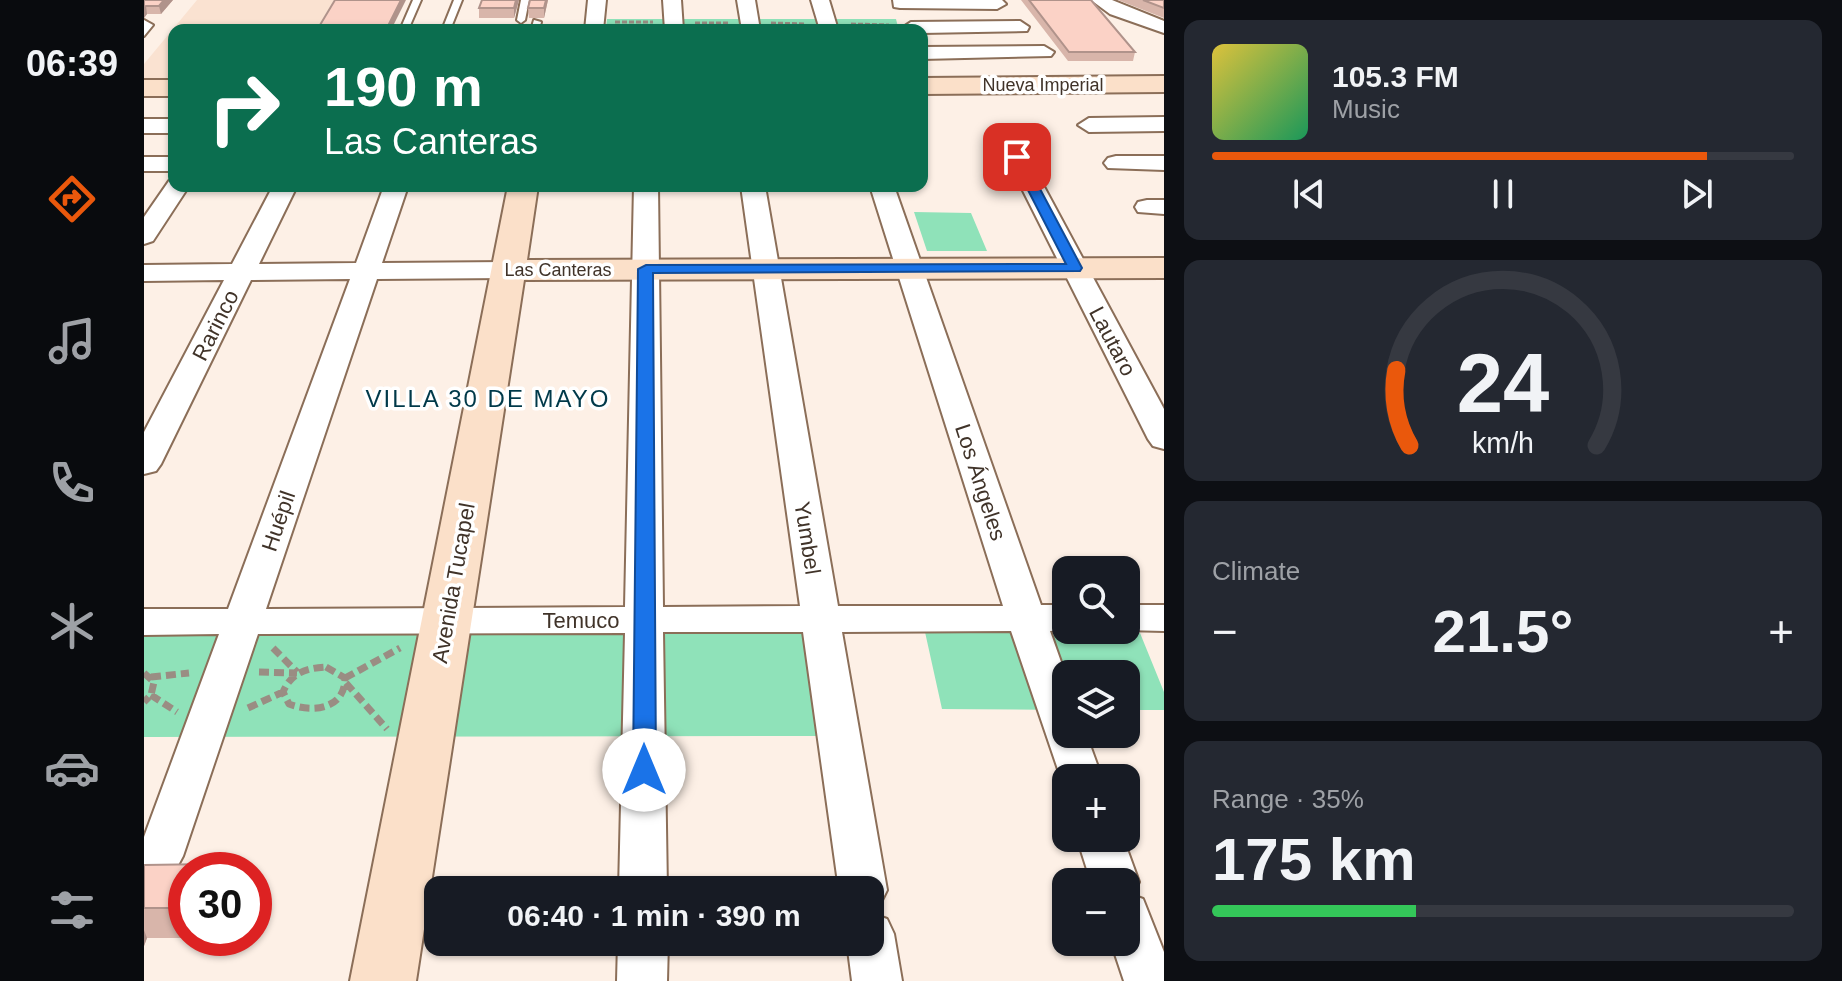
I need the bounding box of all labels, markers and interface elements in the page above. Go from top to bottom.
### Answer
text: 06:39 [26,43,118,84]
text: 190 m [324,55,483,118]
icon: right [192,56,296,160]
text: 105.3 FM [1332,60,1459,93]
street label: Nueva Imperial [982,75,1104,95]
text: Music [1332,94,1400,124]
text: Las Canteras [324,121,538,162]
pin [983,123,1051,191]
icon: arrive [995,135,1039,179]
icon: directions [44,171,100,227]
icon: previous [1287,172,1331,216]
icon: pause [1481,172,1525,216]
icon: next [1675,172,1719,216]
street label: Las Canteras [504,260,612,280]
street label: Rarinco [187,286,244,365]
street label: Lautaro [1084,302,1141,380]
icon: music [44,313,100,369]
text: 24 [1457,337,1549,430]
district label: VILLA 30 DE MAYO [366,385,611,412]
street label: Los Ángeles [950,421,1011,544]
text: km/h [1472,428,1534,460]
icon: phone [44,455,100,511]
street label: Huépil [257,488,300,555]
street label: Yumbel [789,500,826,576]
street label: Avenida Tucapel [427,501,480,665]
map controls [1052,556,1140,956]
button: search [1052,556,1140,644]
text: Climate [1212,556,1300,586]
icon: climate [44,598,100,654]
text: 21.5° [1433,598,1573,665]
text: − [1212,607,1238,656]
text: + [1768,607,1794,656]
street label: Temuco [542,608,620,633]
button: layers [1052,660,1140,748]
position arrow [602,728,686,812]
icon: car [44,740,100,796]
button: + [1052,764,1140,852]
text: Range · 35% [1212,784,1364,814]
text: 175 km [1212,826,1416,893]
speed limit sign: 30 [168,852,272,956]
button: − [1052,868,1140,956]
icon: filters [44,882,100,938]
text: 06:40 · 1 min · 390 m [507,899,801,932]

